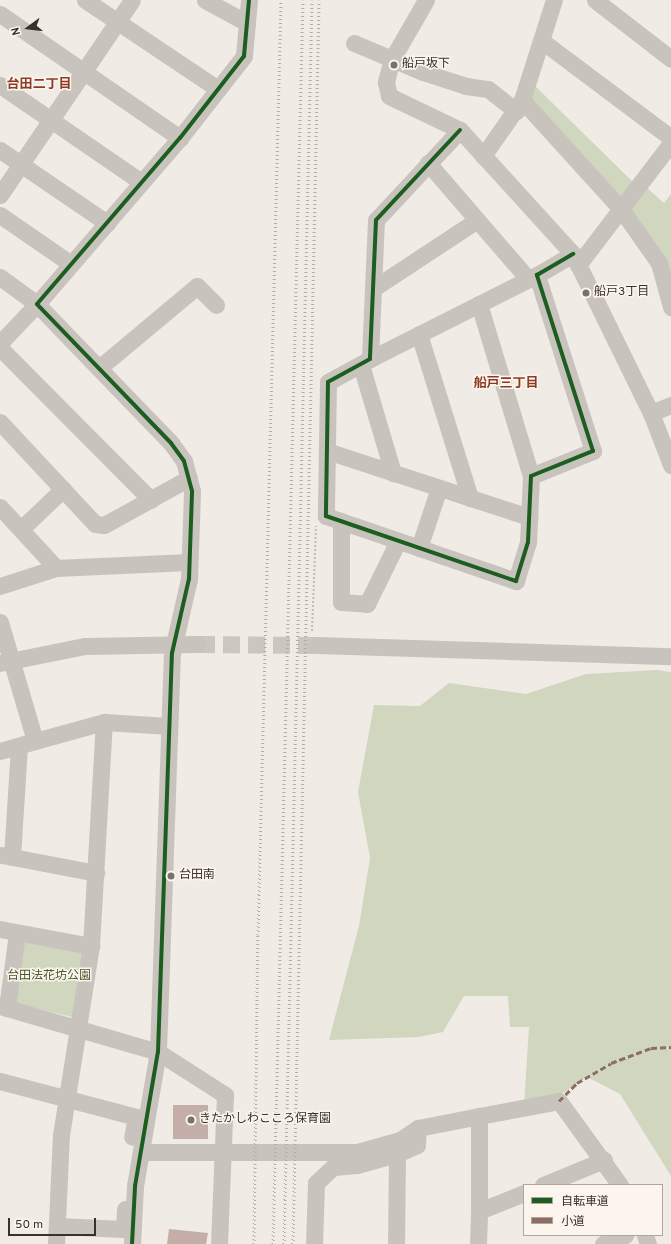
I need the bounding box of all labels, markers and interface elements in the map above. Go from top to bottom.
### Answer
north arrow [8,8,48,48]
text: N [9,25,24,37]
place label: 船戸坂下 [402,58,450,72]
marker: 船戸坂下 [389,60,399,70]
district label: 台田二丁目 [7,77,71,93]
place label: 船戸3丁目 [594,286,649,300]
marker: 船戸3丁目 [581,288,591,298]
district label: 船戸三丁目 [474,376,538,392]
place label: 台田南 [179,869,215,883]
marker: 台田南 [166,871,176,881]
park label: 台田法花坊公園 [7,970,91,984]
place label: きたかしわこころ保育園 [199,1113,331,1127]
marker: きたかしわこころ保育園 [186,1115,196,1125]
legend [523,1184,663,1236]
text: 自転車道 [561,1194,609,1210]
scale bar [10,1210,98,1236]
text: 小道 [561,1214,585,1230]
text: 50 m [15,1217,43,1233]

